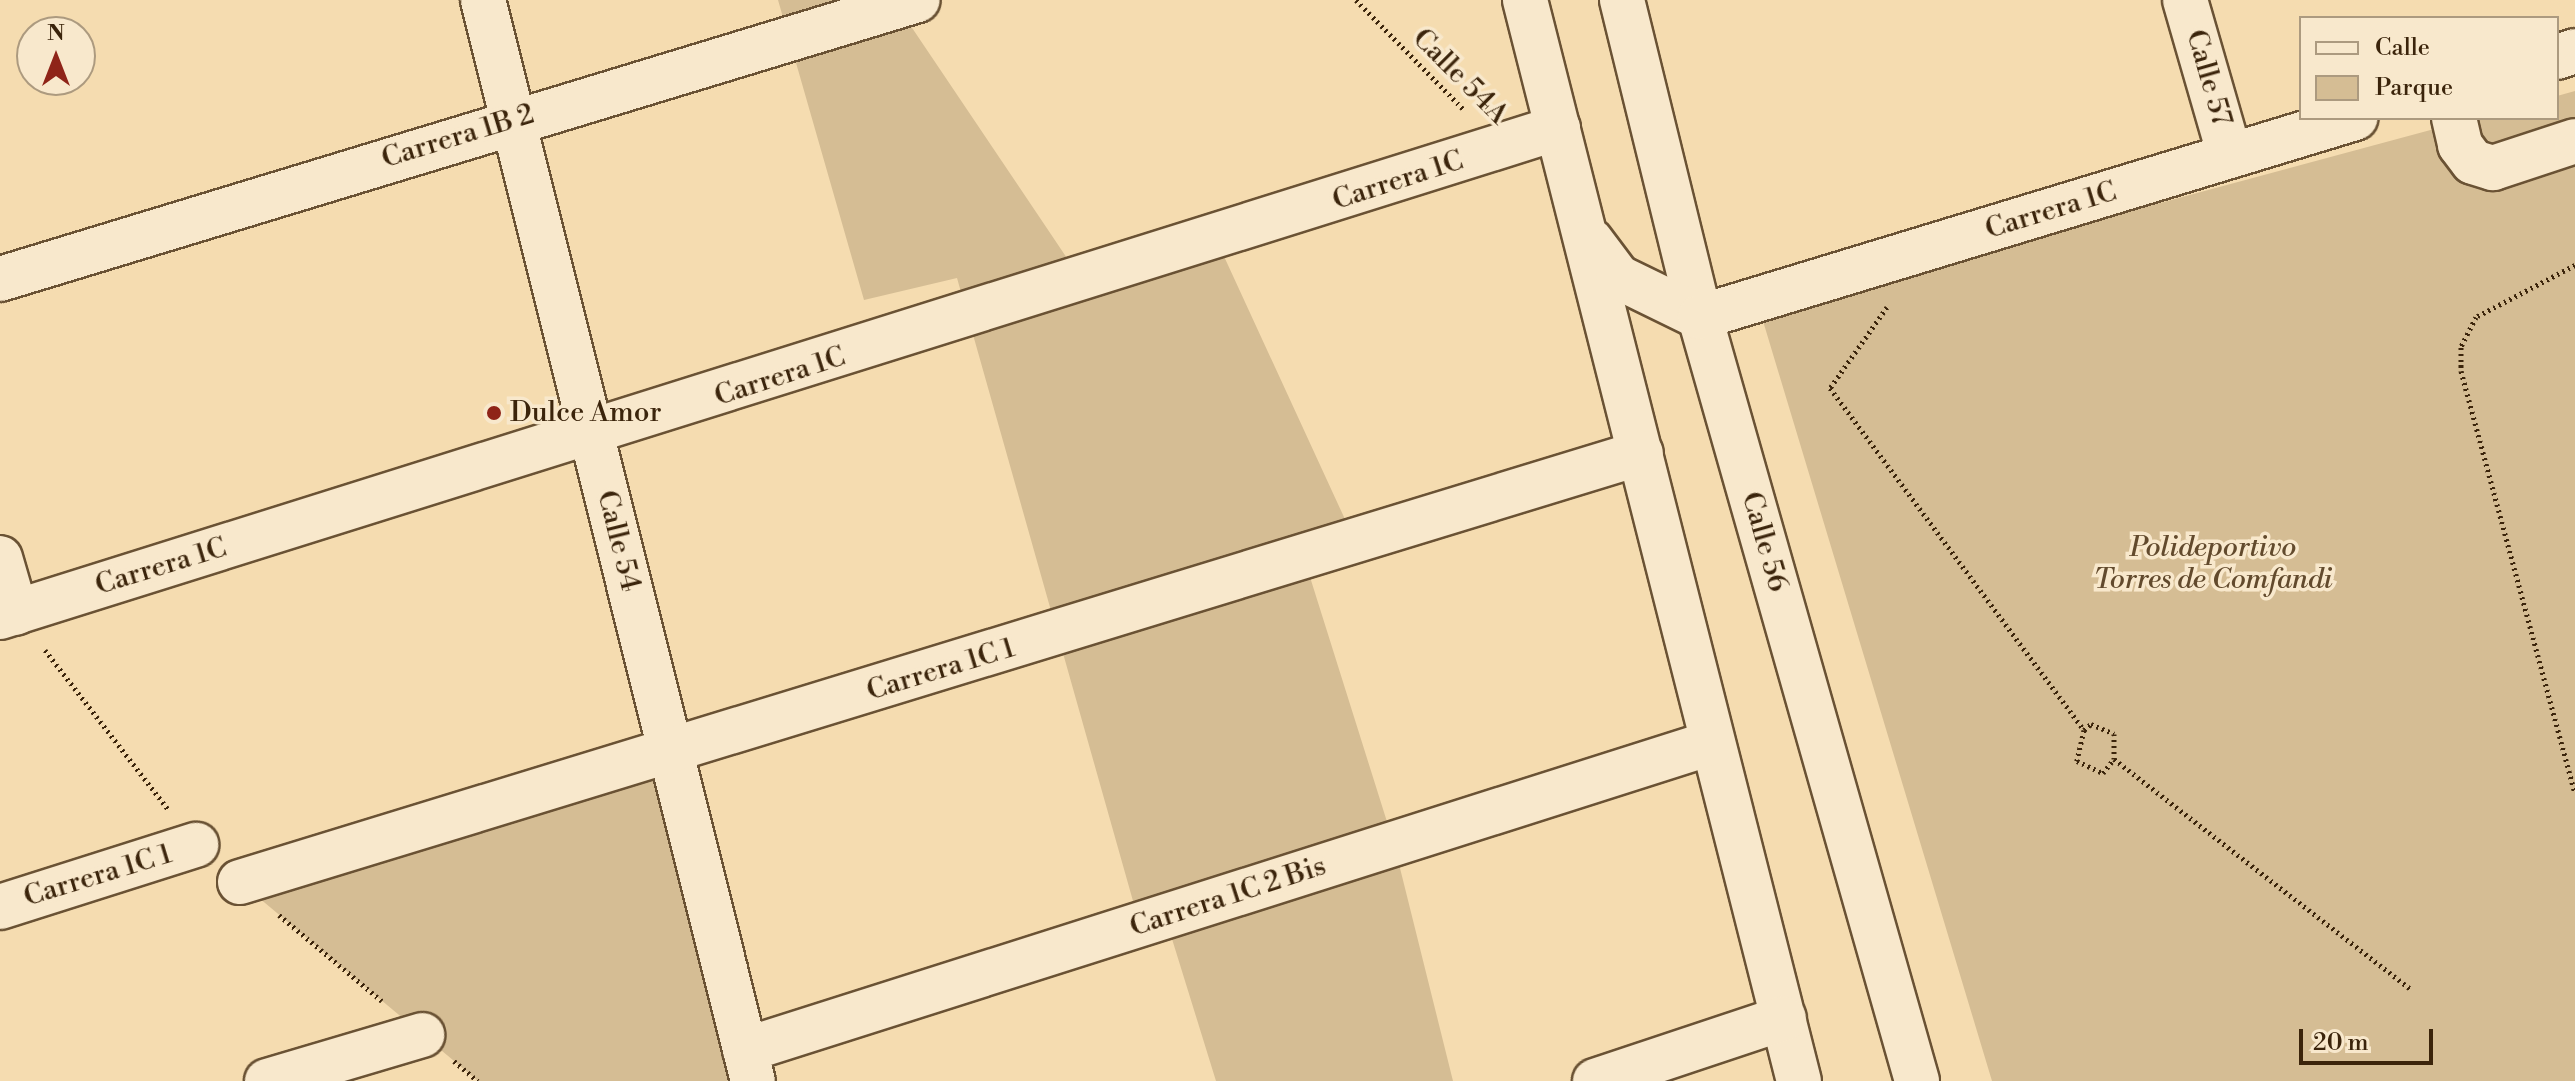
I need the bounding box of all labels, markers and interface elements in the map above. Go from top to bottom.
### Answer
north arrow [16,16,96,96]
legend [2299,16,2559,120]
text: N [47,20,65,47]
street label: Calle 54A [1405,22,1515,132]
street label: Calle 57 [2178,26,2238,130]
text: Calle [2375,33,2430,63]
text: Parque [2375,73,2453,103]
street label: Carrera 1B 2 [378,98,538,176]
street label: Carrera 1C [1328,144,1468,218]
street label: Carrera 1C [1981,175,2121,247]
street label: Carrera 1C [710,340,850,414]
place label: Dulce Amor [510,396,662,430]
marker: Dulce Amor [485,404,503,422]
street label: Calle 54 [589,487,647,595]
street label: Calle 56 [1734,488,1794,596]
street label: Carrera 1C [91,531,231,603]
park label: Polideportivo Torres de Comfandi [2094,531,2332,597]
street label: Carrera 1C 1 [863,632,1019,708]
street label: Carrera 1C 1 [20,838,176,914]
street label: Carrera 1C 2 Bis [1126,850,1330,944]
scale bar [2303,1013,2437,1063]
text: 20 m [2313,1028,2369,1058]

